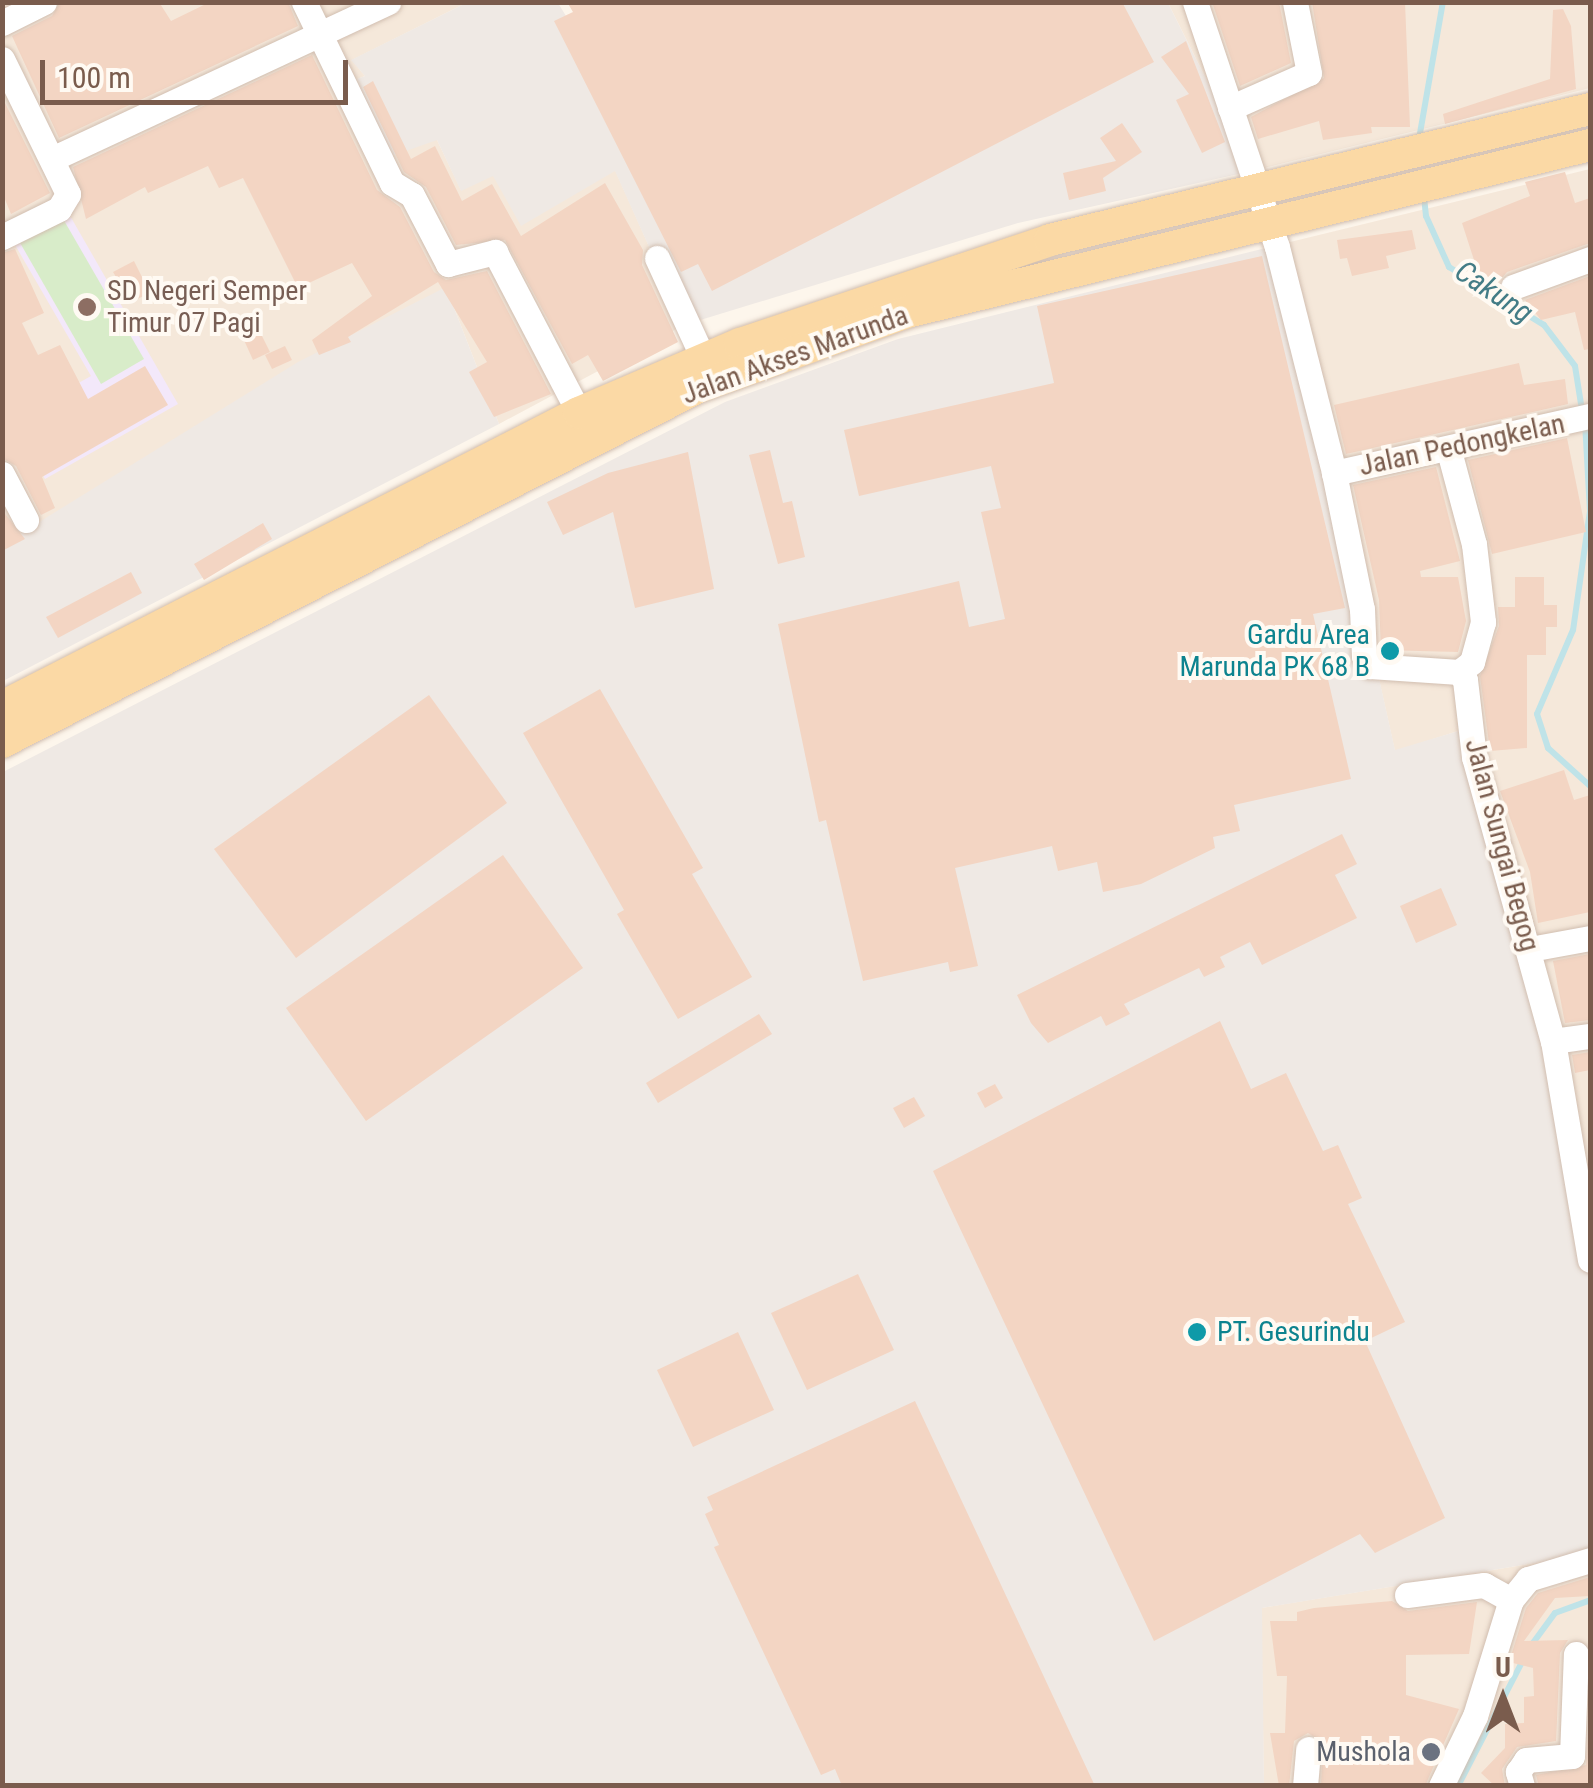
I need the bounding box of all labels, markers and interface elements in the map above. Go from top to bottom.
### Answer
scale bar [45,40,352,102]
text: 100 m [57,60,131,95]
water label: Cakung [1448,253,1540,331]
place label: SD Negeri Semper Timur 07 Pagi [107,274,307,340]
marker: SD Negeri Semper Timur 07 Pagi [76,296,98,318]
street label: Jalan Akses Marunda [677,298,913,412]
street label: Jalan Pedongkelan [1356,407,1568,483]
place label: Gardu Area Marunda PK 68 B [1180,618,1370,684]
marker: Gardu Area Marunda PK 68 B [1379,640,1401,662]
street label: Jalan Sungai Begog [1457,735,1547,955]
place label: PT. Gesurindu [1217,1315,1370,1349]
marker: PT. Gesurindu [1186,1321,1208,1343]
north arrow [1453,1648,1553,1748]
text: U [1495,1651,1511,1684]
place label: Mushola [1316,1735,1411,1769]
marker: Mushola [1420,1741,1442,1763]

